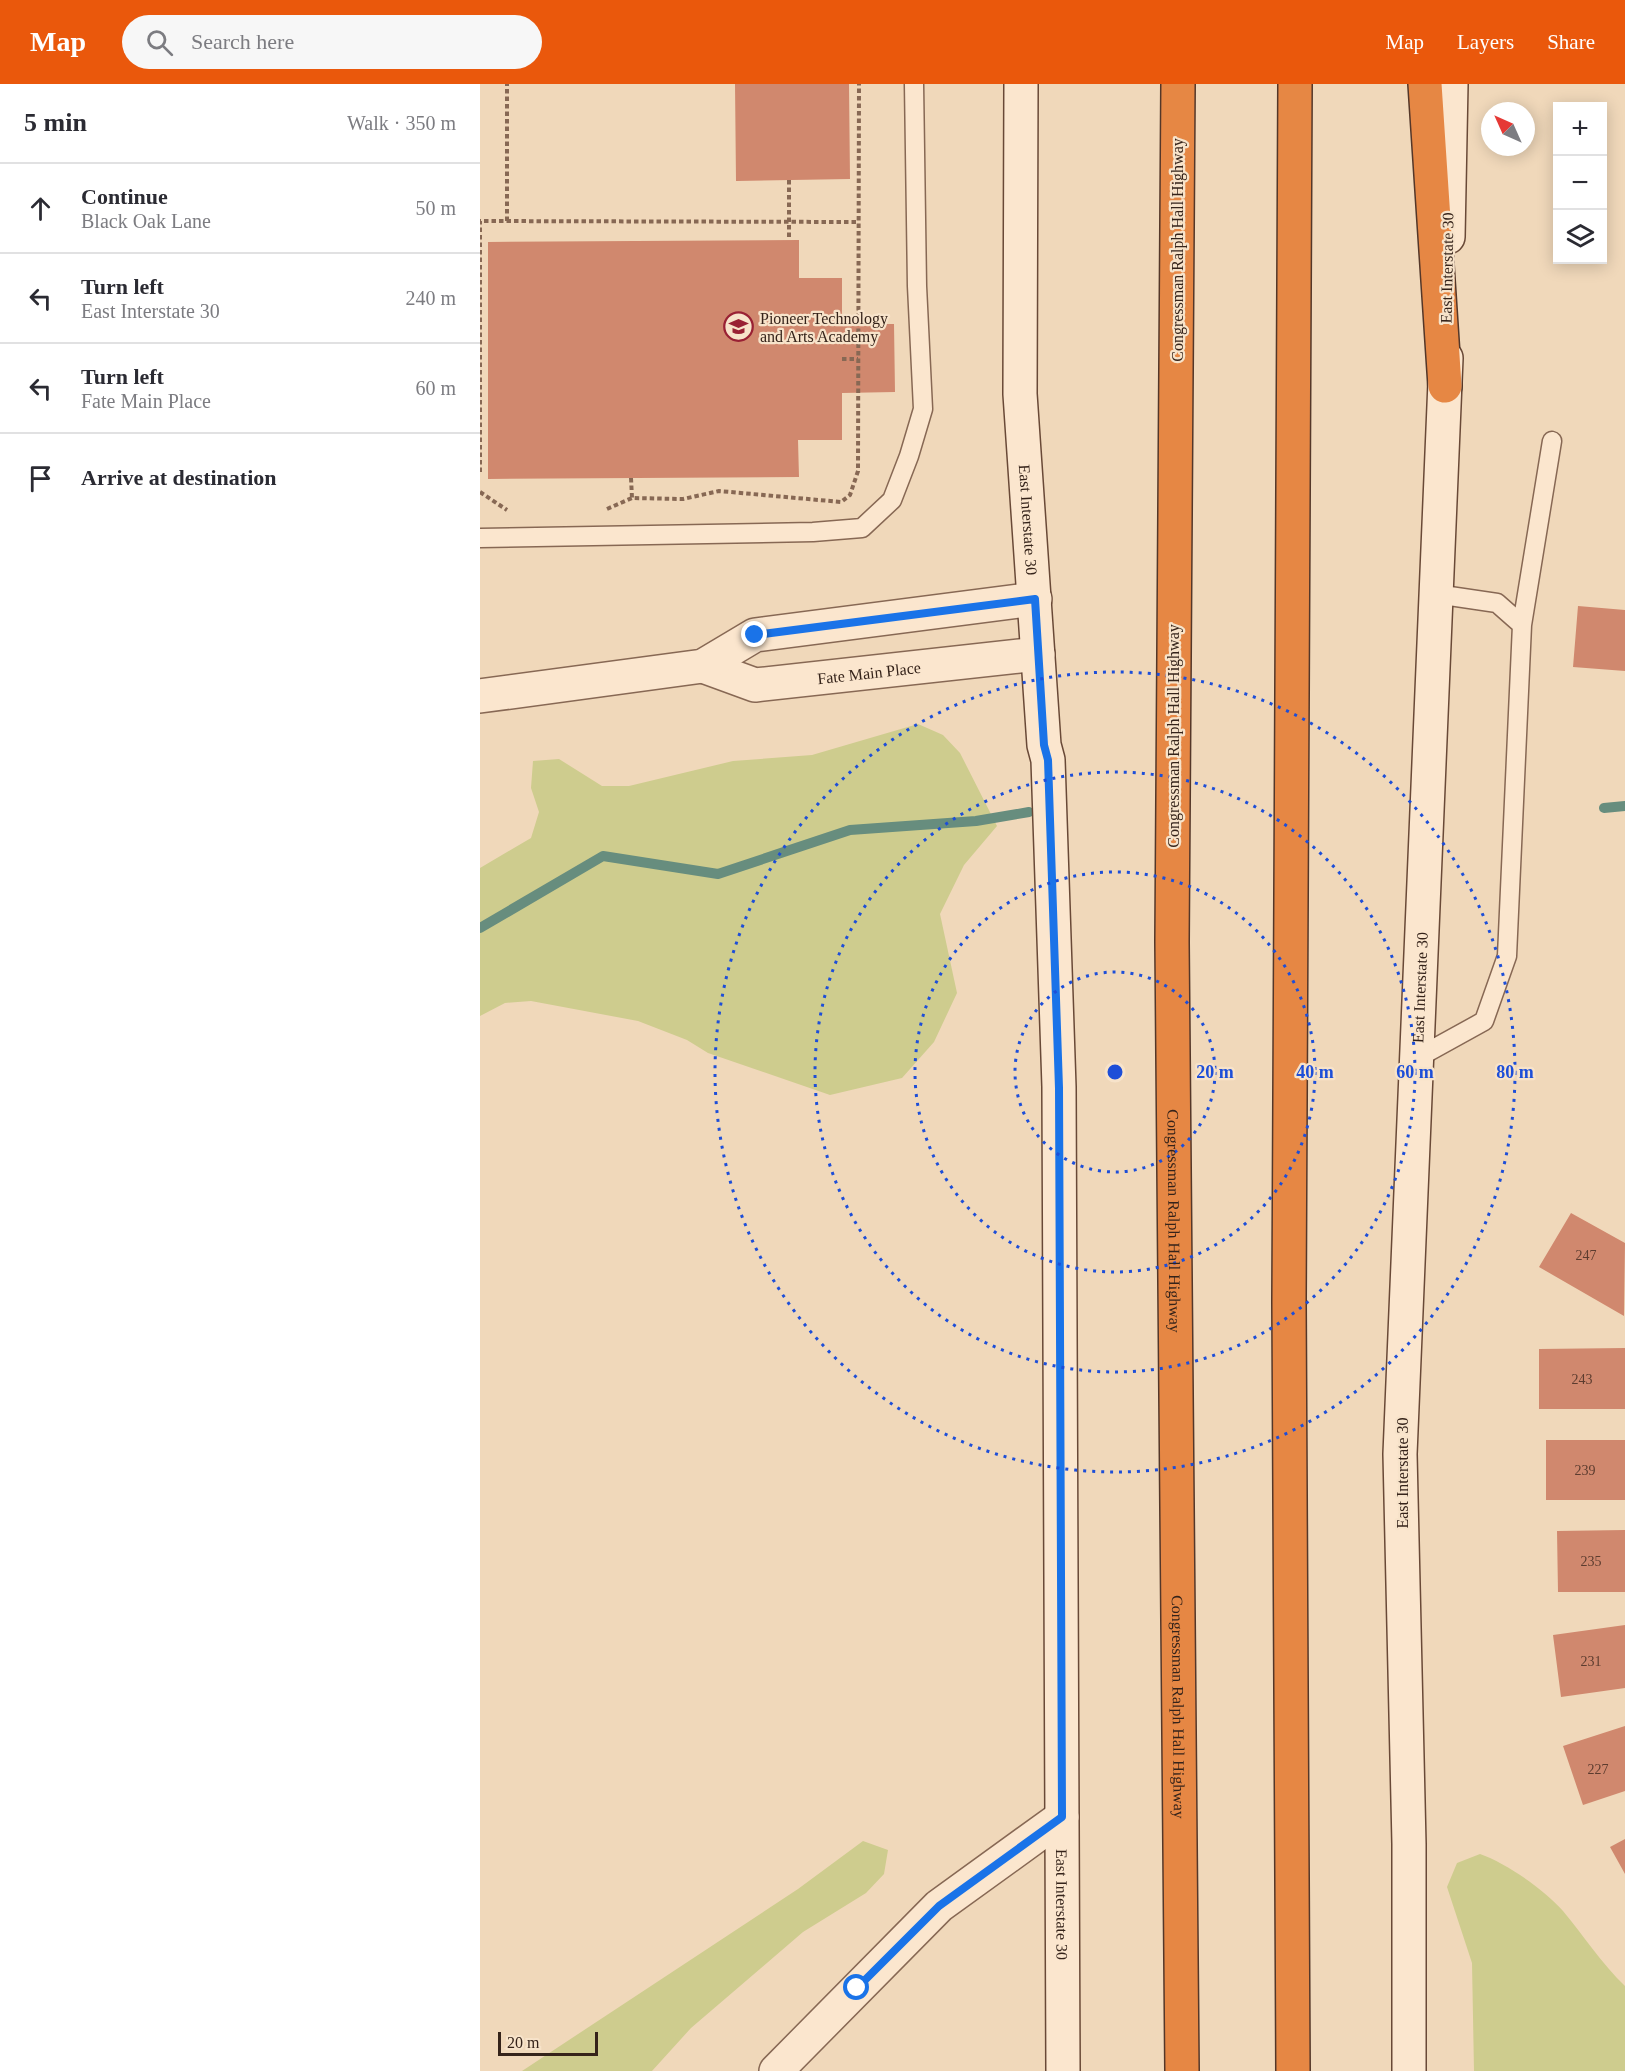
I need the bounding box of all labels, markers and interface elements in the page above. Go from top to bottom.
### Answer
search box [122,15,542,69]
text: Map [30,26,86,57]
icon: search [143,26,176,59]
text: Search here [191,29,294,54]
text: Map [1386,30,1424,54]
text: Layers [1457,30,1514,54]
text: Share [1547,30,1595,54]
north arrow [1481,102,1535,156]
map controls [1553,102,1607,264]
button: + [1553,102,1607,156]
text: 5 min [24,108,87,137]
text: Walk · 350 m [347,112,456,134]
street label: Congressman Ralph Hall Highway [1169,138,1187,362]
button: − [1553,156,1607,210]
text: Continue [81,184,168,209]
icon: ahead [24,192,57,225]
text: 50 m [415,197,456,219]
text: Black Oak Lane [81,210,211,232]
button: layers [1553,210,1607,264]
street label: East Interstate 30 [1438,212,1456,324]
text: Turn left [81,274,164,299]
icon: left [24,282,57,315]
text: 240 m [405,287,456,309]
text: East Interstate 30 [81,300,220,322]
place label: Pioneer Technology and Arts Academy [760,310,888,346]
school or university icon: Pioneer Technology and Arts Academy [723,311,755,343]
text: Turn left [81,364,164,389]
icon: left [24,372,57,405]
text: 60 m [415,377,456,399]
text: Fate Main Place [81,390,211,412]
icon: arrive [24,462,57,495]
street label: East Interstate 30 [1016,464,1041,576]
text: Arrive at destination [81,465,277,490]
route end [741,621,767,647]
street label: Congressman Ralph Hall Highway [1165,624,1183,848]
street label: Fate Main Place [816,658,922,687]
street label: East Interstate 30 [1409,932,1430,1043]
centre of rings [1105,1062,1125,1082]
text: 20 m [1196,1062,1234,1082]
text: 40 m [1296,1062,1334,1082]
text: 60 m [1396,1062,1434,1082]
text: 80 m [1496,1062,1534,1082]
street label: Congressman Ralph Hall Highway [1164,1109,1184,1333]
house number: 247 [1576,1248,1597,1263]
house number: 243 [1572,1372,1593,1387]
street label: East Interstate 30 [1394,1417,1411,1529]
house number: 239 [1575,1463,1596,1478]
house number: 235 [1581,1554,1602,1569]
street label: Congressman Ralph Hall Highway [1169,1595,1188,1819]
house number: 231 [1581,1654,1602,1669]
house number: 227 [1588,1762,1609,1777]
street label: East Interstate 30 [1054,1849,1071,1960]
route start [843,1974,869,2000]
scale bar [498,2029,598,2056]
text: 20 m [507,2034,539,2051]

